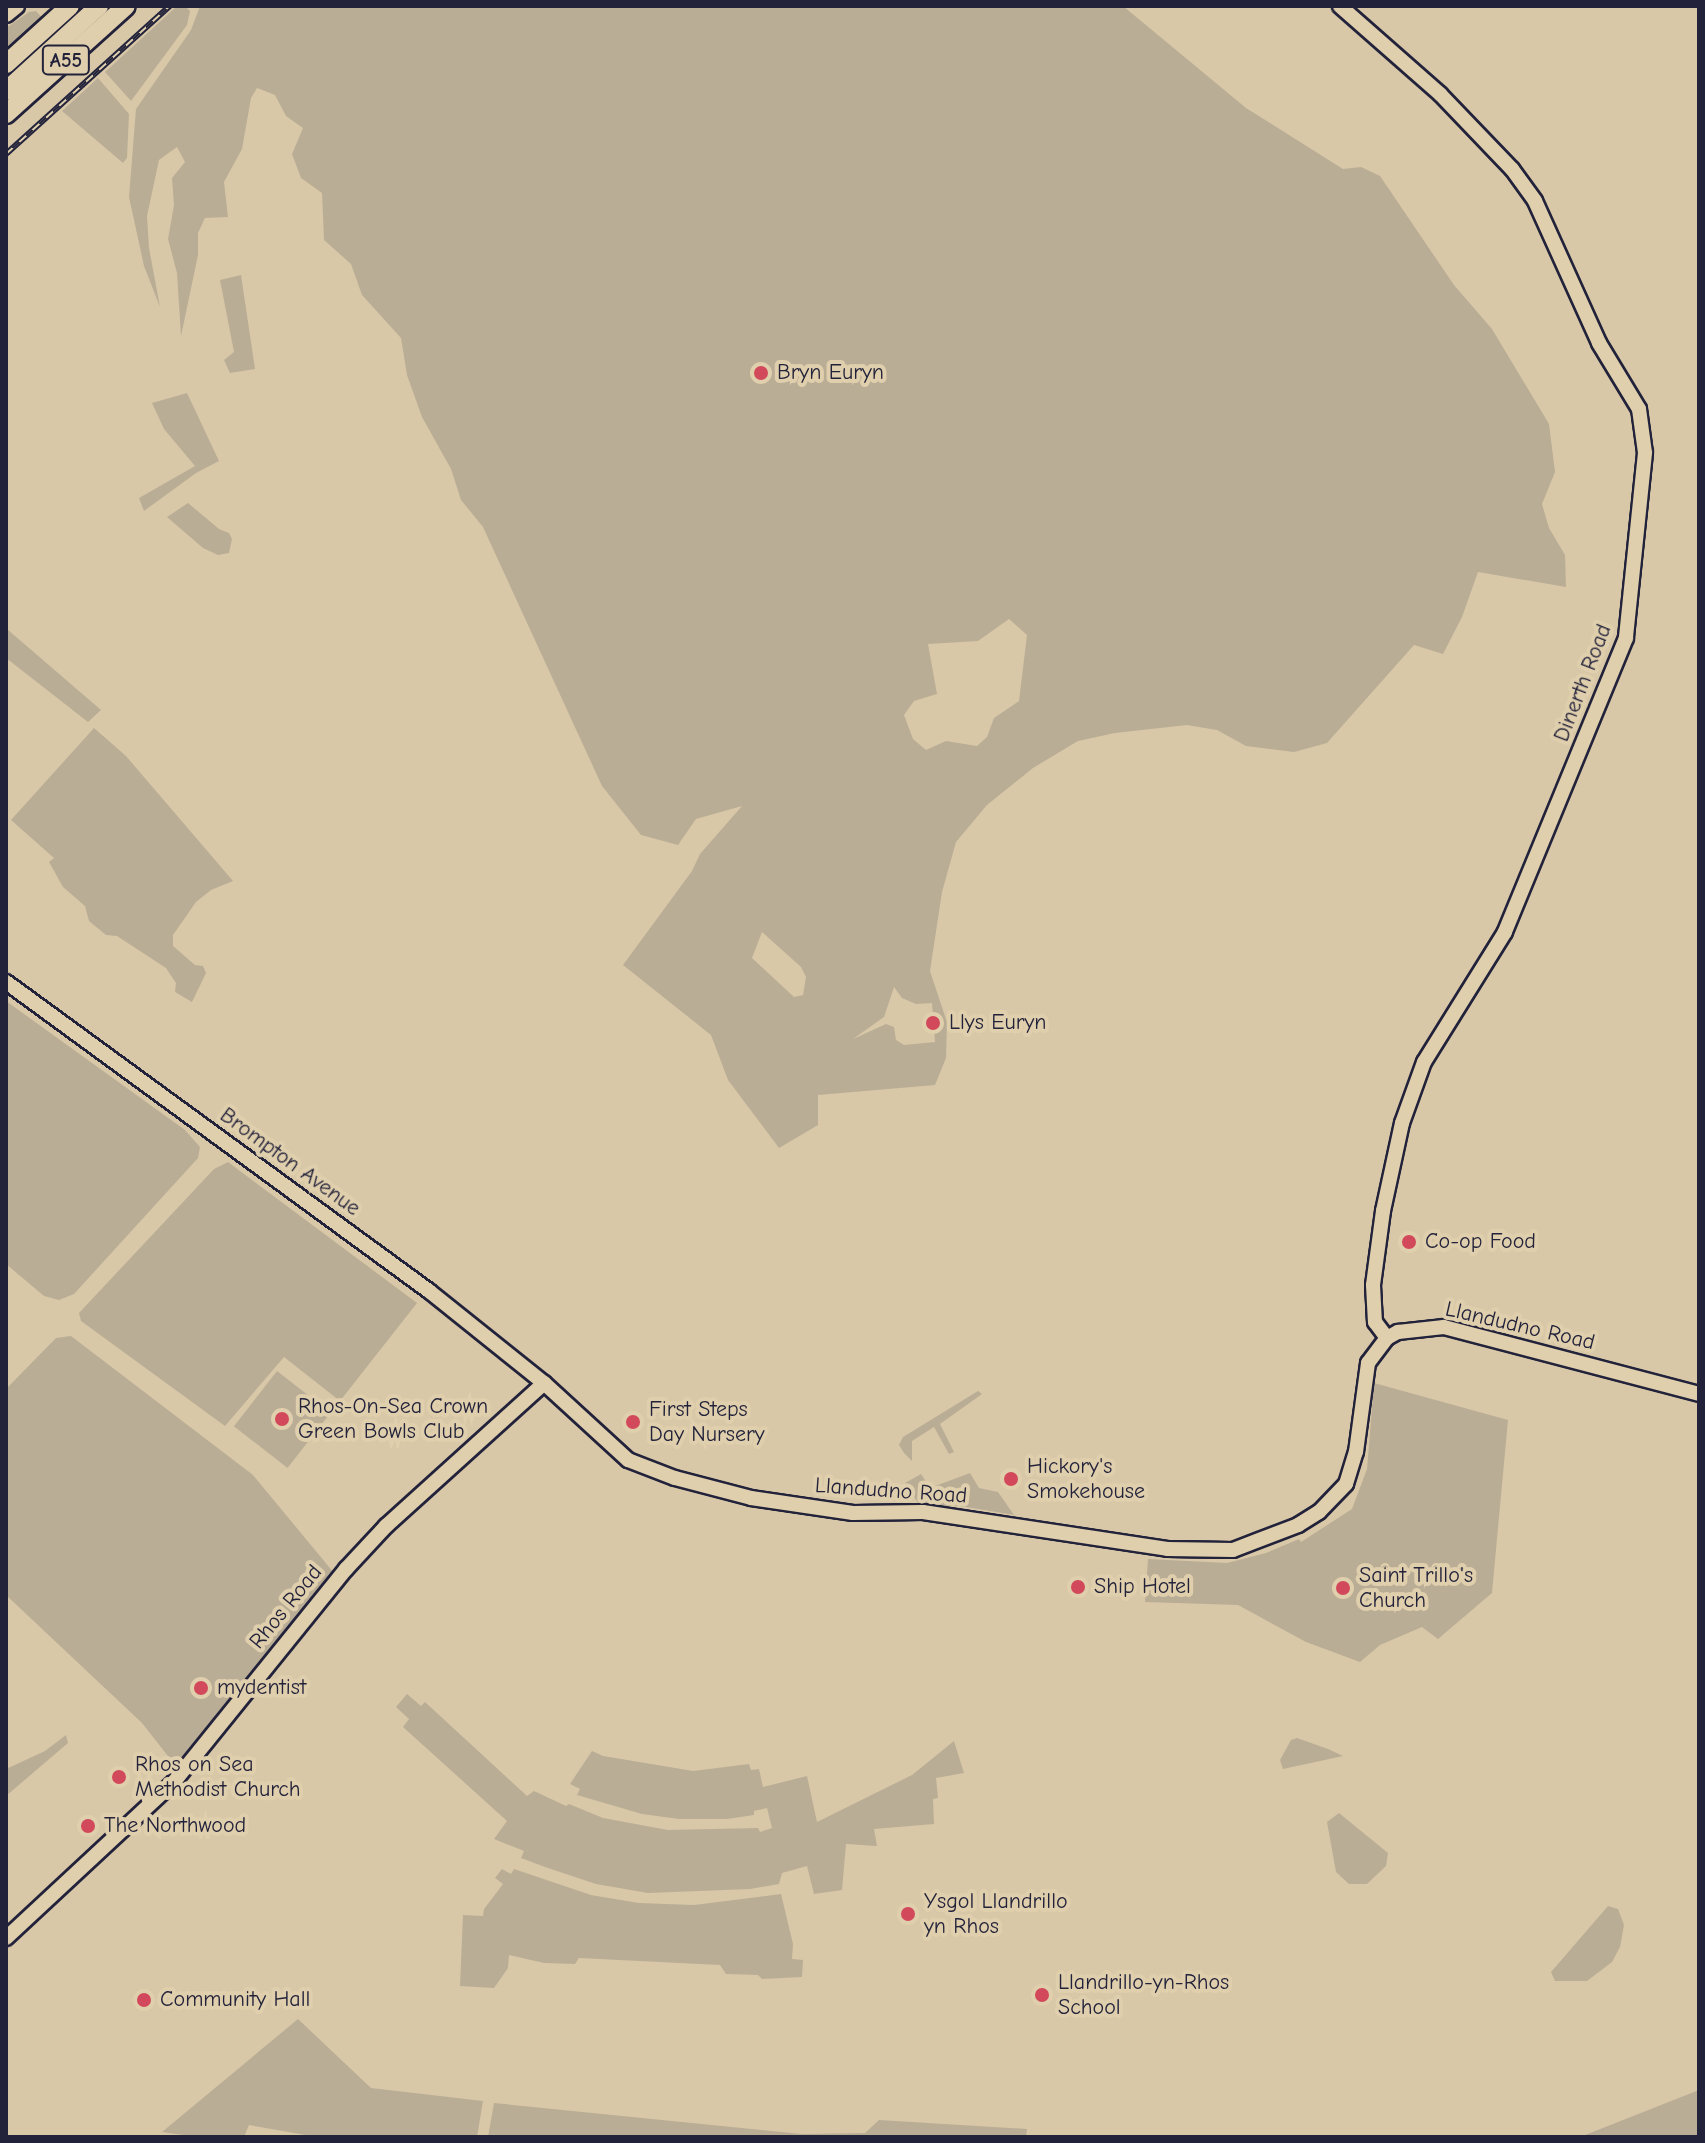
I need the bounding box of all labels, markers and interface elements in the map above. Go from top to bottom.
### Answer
road number: A55 [40,44,92,76]
place label: Bryn Euryn [777,360,884,386]
marker: Bryn Euryn [752,364,770,382]
street label: Dinerth Road [1549,621,1617,745]
place label: Llys Euryn [949,1010,1046,1036]
marker: Llys Euryn [924,1014,942,1032]
street label: Brompton Avenue [215,1102,365,1222]
place label: Co-op Food [1425,1229,1536,1255]
marker: Co-op Food [1400,1233,1418,1251]
street label: Llandudno Road [1443,1296,1597,1356]
place label: Rhos-On-Sea Crown Green Bowls Club [298,1393,488,1444]
place label: First Steps Day Nursery [649,1396,764,1448]
marker: Rhos-On-Sea Crown Green Bowls Club [273,1410,291,1428]
marker: First Steps Day Nursery [624,1413,642,1431]
place label: Hickory's Smokehouse [1027,1453,1145,1504]
marker: Hickory's Smokehouse [1002,1470,1020,1488]
street label: Llandudno Road [814,1473,968,1509]
street label: Rhos Road [244,1560,328,1654]
place label: Saint Trillo's Church [1359,1562,1473,1614]
place label: Ship Hotel [1094,1574,1191,1600]
marker: Ship Hotel [1069,1578,1087,1596]
marker: Saint Trillo's Church [1334,1579,1352,1597]
place label: mydentist [217,1675,306,1701]
marker: mydentist [192,1679,210,1697]
place label: Rhos on Sea Methodist Church [135,1751,301,1802]
marker: Rhos on Sea Methodist Church [110,1768,128,1786]
place label: The Northwood [104,1813,246,1839]
marker: The Northwood [79,1817,97,1835]
place label: Ysgol Llandrillo yn Rhos [924,1888,1068,1940]
marker: Ysgol Llandrillo yn Rhos [899,1905,917,1923]
place label: Llandrillo-yn-Rhos School [1058,1969,1229,2020]
marker: Llandrillo-yn-Rhos School [1033,1986,1051,2004]
place label: Community Hall [160,1987,310,2013]
marker: Community Hall [135,1991,153,2009]

